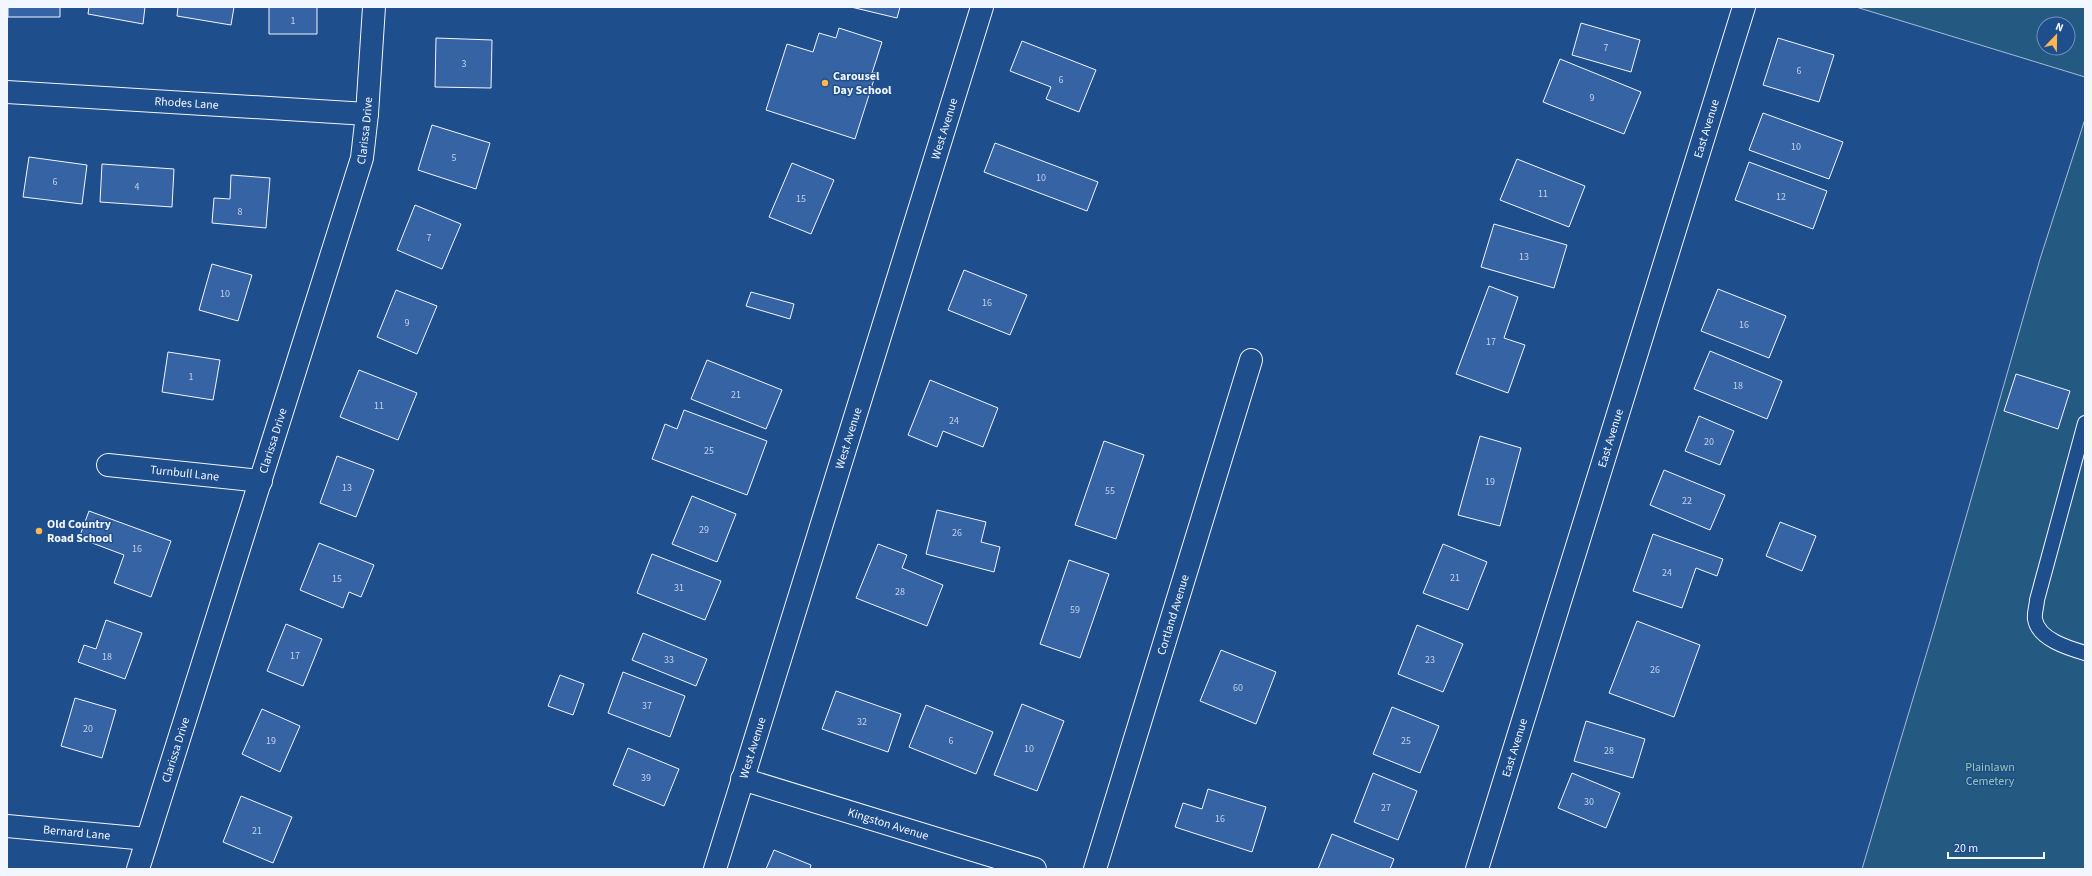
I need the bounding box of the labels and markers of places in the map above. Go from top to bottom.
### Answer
place label: Carousel Day School [833,68,892,99]
marker: Carousel Day School [820,78,830,88]
place label: Old Country Road School [47,516,113,547]
marker: Old Country Road School [34,526,44,536]

